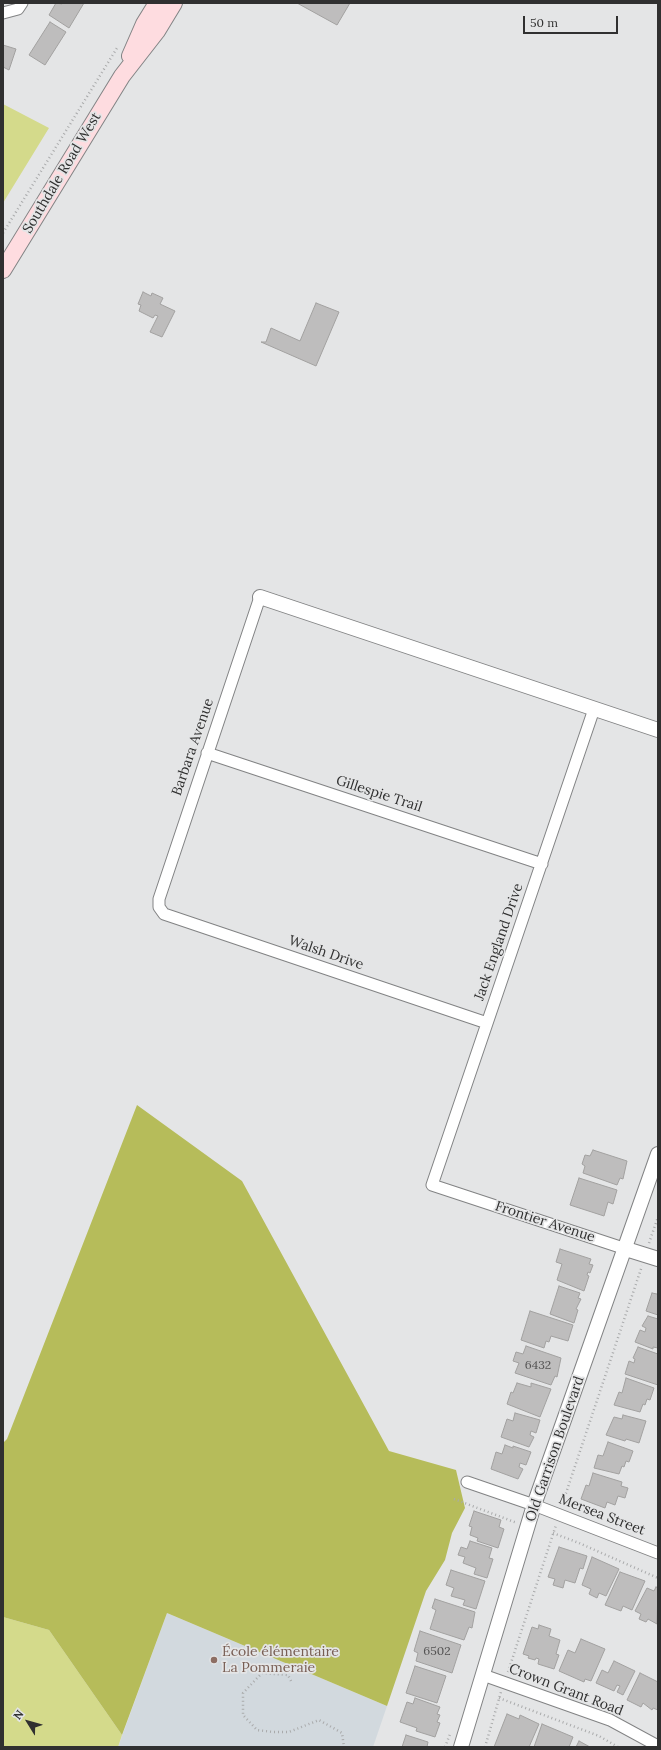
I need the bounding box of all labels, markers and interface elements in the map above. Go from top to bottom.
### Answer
scale bar [525,8,620,34]
text: 50 m [530,15,558,30]
street label: Southdale Road West [19,110,105,236]
street label: Barbara Avenue [169,696,217,798]
street label: Gillespie Trail [334,772,424,816]
street label: Jack England Drive [471,881,527,1003]
street label: Walsh Drive [286,932,366,974]
street label: Frontier Avenue [493,1198,597,1246]
house number: 6432 [525,1359,551,1373]
street label: Old Garrison Boulevard [522,1374,588,1524]
street label: Mersea Street [556,1491,648,1539]
place label: École élémentaire La Pommeraie [222,1644,339,1676]
house number: 6502 [423,1645,451,1659]
marker: École élémentaire La Pommeraie [209,1655,219,1665]
street label: Crown Grant Road [507,1660,625,1720]
north arrow [8,1702,48,1742]
text: N [10,1707,27,1722]

